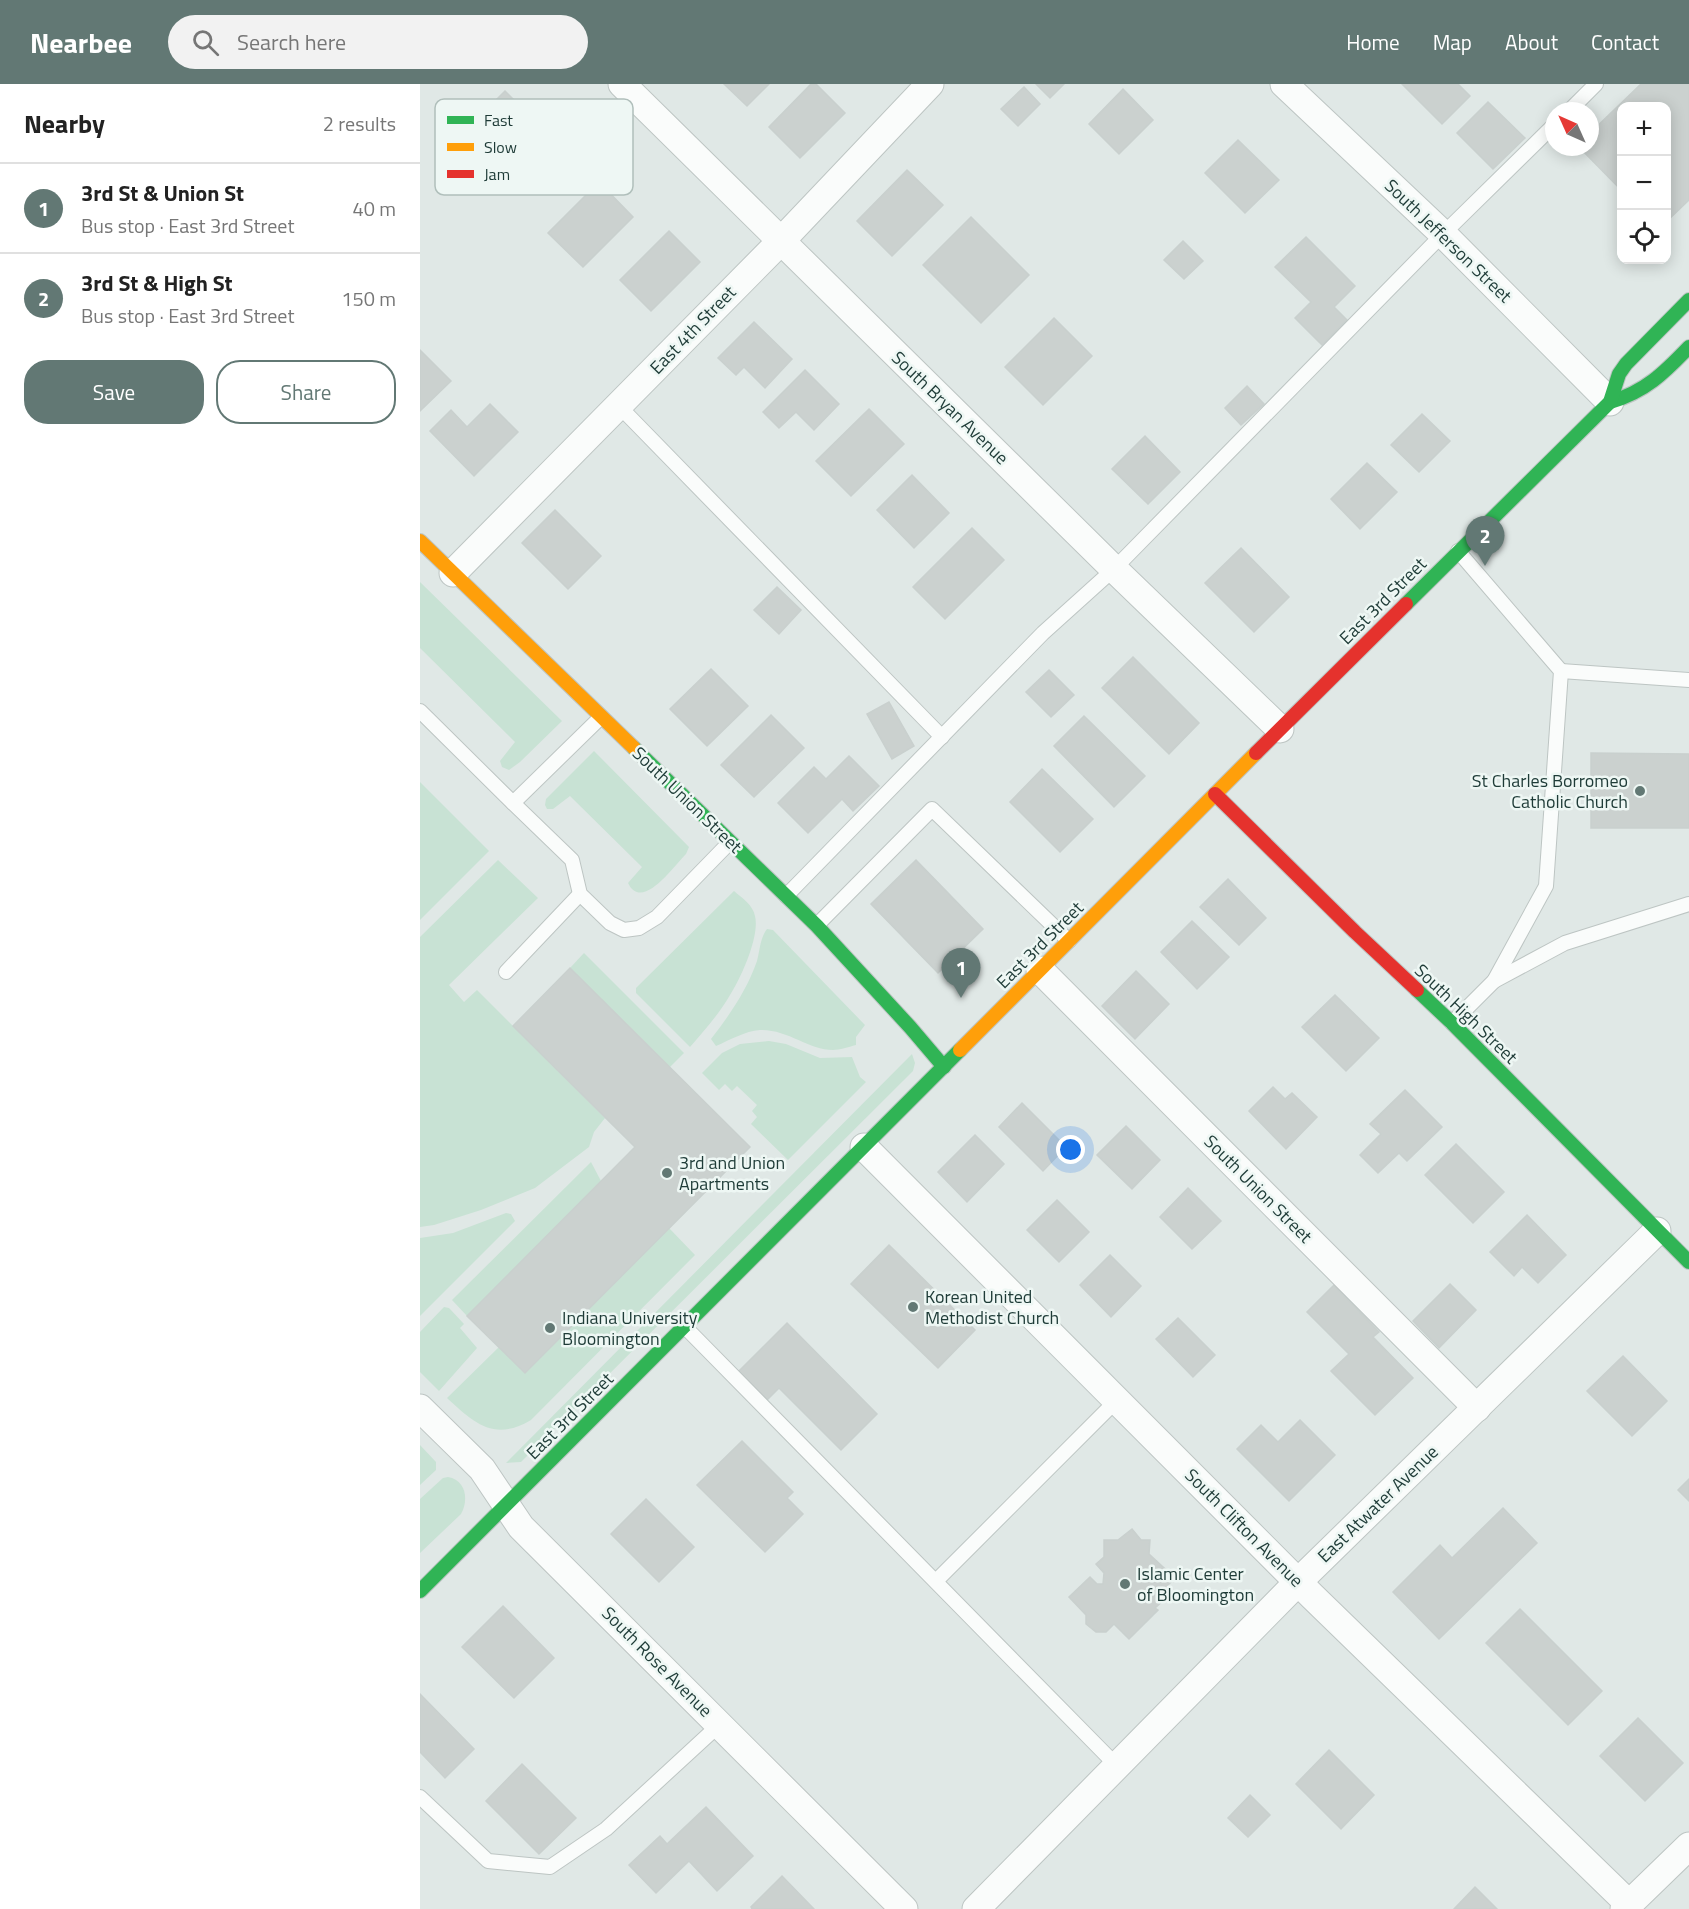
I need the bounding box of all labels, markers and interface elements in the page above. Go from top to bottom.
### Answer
search box [168,15,588,69]
text: Nearbee [30,21,132,64]
text: Search here [237,25,346,59]
icon: search [189,26,222,59]
text: Home [1346,26,1400,58]
text: Map [1433,26,1472,58]
text: About [1505,26,1558,58]
text: Contact [1591,26,1659,58]
legend [435,99,633,195]
north arrow [1545,102,1599,156]
map controls [1617,102,1671,264]
button: + [1617,102,1671,156]
text: Nearby [24,104,105,143]
text: 2 results [323,108,396,139]
text: Fast [484,108,513,132]
text: Slow [484,135,517,159]
button: − [1617,156,1671,210]
text: Jam [484,162,510,186]
street label: South Jefferson Street [1379,173,1519,309]
text: 3rd St & Union St [81,176,244,210]
text: 1 [38,193,49,224]
text: 40 m [352,193,396,224]
text: Bus stop · East 3rd Street [81,210,294,241]
button: locate [1617,210,1671,264]
text: 3rd St & High St [81,266,233,300]
street label: East 4th Street [643,279,742,380]
text: 2 [38,283,49,314]
text: 150 m [341,283,396,314]
text: Bus stop · East 3rd Street [81,300,294,331]
street label: South Bryan Avenue [886,345,1015,471]
button: Save [24,360,204,424]
button: Share [216,360,396,424]
pin: 2 [1466,516,1504,566]
street label: East 3rd Street [1333,550,1433,650]
street label: South Union Street [626,740,749,860]
place label: St Charles Borromeo Catholic Church [1472,767,1628,815]
marker: St Charles Borromeo Catholic Church [1633,784,1647,798]
street label: East 3rd Street [990,894,1090,994]
pin: 1 [942,948,980,998]
street label: South High Street [1409,957,1524,1070]
street label: South Union Street [1198,1128,1319,1249]
your location [1056,1135,1085,1164]
place label: 3rd and Union Apartments [679,1149,785,1197]
marker: 3rd and Union Apartments [660,1166,674,1180]
place label: Korean United Methodist Church [925,1283,1059,1331]
marker: Korean United Methodist Church [906,1300,920,1314]
place label: Indiana University Bloomington [562,1304,698,1352]
marker: Indiana University Bloomington [543,1321,557,1335]
street label: East 3rd Street [520,1365,620,1465]
street label: East Atwater Avenue [1311,1439,1444,1569]
street label: South Clifton Avenue [1179,1462,1310,1593]
place label: Islamic Center of Bloomington [1137,1560,1254,1608]
marker: Islamic Center of Bloomington [1118,1577,1132,1591]
street label: South Rose Avenue [596,1600,719,1723]

